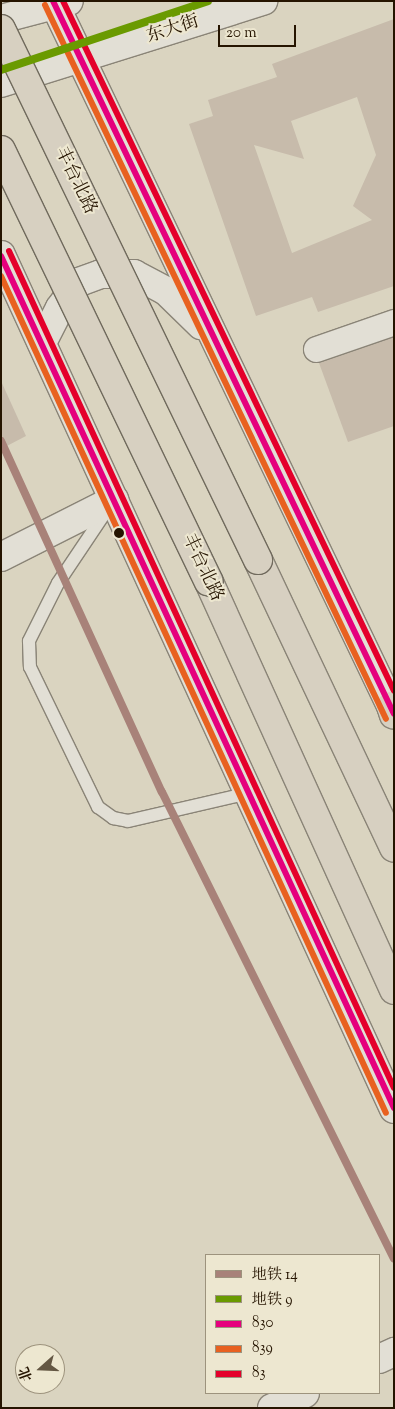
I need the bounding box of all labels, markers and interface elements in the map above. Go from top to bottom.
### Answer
street label: 东大街 [144,11,202,49]
scale bar [220,15,298,47]
text: 20 m [226,23,257,44]
street label: 丰台北路 [50,144,100,218]
unlabelled marker [114,528,124,538]
street label: 丰台北路 [177,531,227,605]
legend [205,1254,380,1394]
text: 地铁 14 [252,1265,298,1286]
text: 地铁 9 [252,1290,293,1311]
text: 830 [252,1313,273,1334]
text: 839 [252,1338,273,1359]
north arrow [15,1344,65,1394]
text: 83 [252,1363,266,1384]
text: 北 [15,1364,39,1384]

